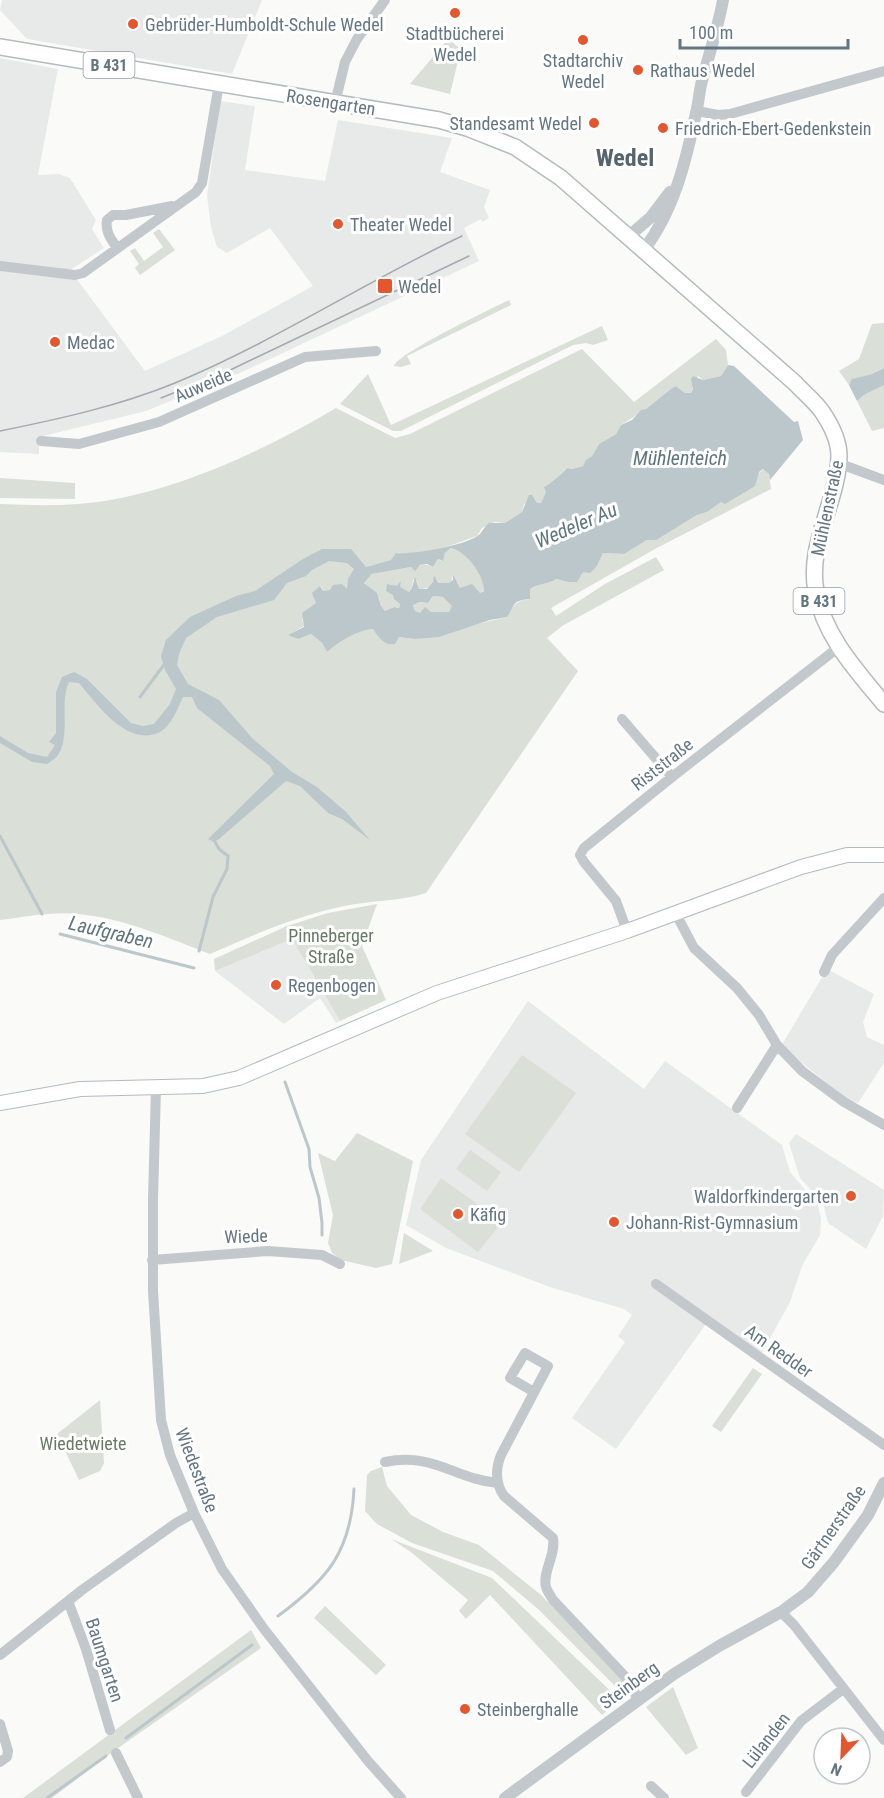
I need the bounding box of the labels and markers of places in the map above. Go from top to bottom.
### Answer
marker: Stadtbücherei Wedel [448,6,462,20]
place label: Gebrüder-Humboldt-Schule Wedel [145,14,384,35]
marker: Gebrüder-Humboldt-Schule Wedel [126,17,140,31]
place label: Stadtbücherei Wedel [406,23,504,65]
marker: Stadtarchiv Wedel [576,33,590,47]
place label: Stadtarchiv Wedel [543,50,623,92]
place label: Rathaus Wedel [650,60,755,81]
marker: Rathaus Wedel [631,63,645,77]
place label: Standesamt Wedel [449,113,582,134]
marker: Standesamt Wedel [587,116,601,130]
place label: Friedrich-Ebert-Gedenkstein [675,118,872,139]
marker: Friedrich-Ebert-Gedenkstein [656,121,670,135]
place label: Theater Wedel [350,214,452,235]
marker: Theater Wedel [331,217,345,231]
place label: Wedel [398,276,441,297]
marker: Wedel [376,277,394,295]
place label: Medac [67,332,115,353]
marker: Medac [48,335,62,349]
place label: Regenbogen [288,975,376,996]
marker: Regenbogen [269,978,283,992]
place label: Waldorfkindergarten [694,1186,839,1207]
marker: Waldorfkindergarten [844,1189,858,1203]
place label: Käfig [470,1204,506,1225]
marker: Käfig [451,1207,465,1221]
place label: Johann-Rist-Gymnasium [626,1212,798,1233]
marker: Johann-Rist-Gymnasium [607,1215,621,1229]
place label: Steinberghalle [477,1699,578,1720]
marker: Steinberghalle [458,1702,472,1716]

